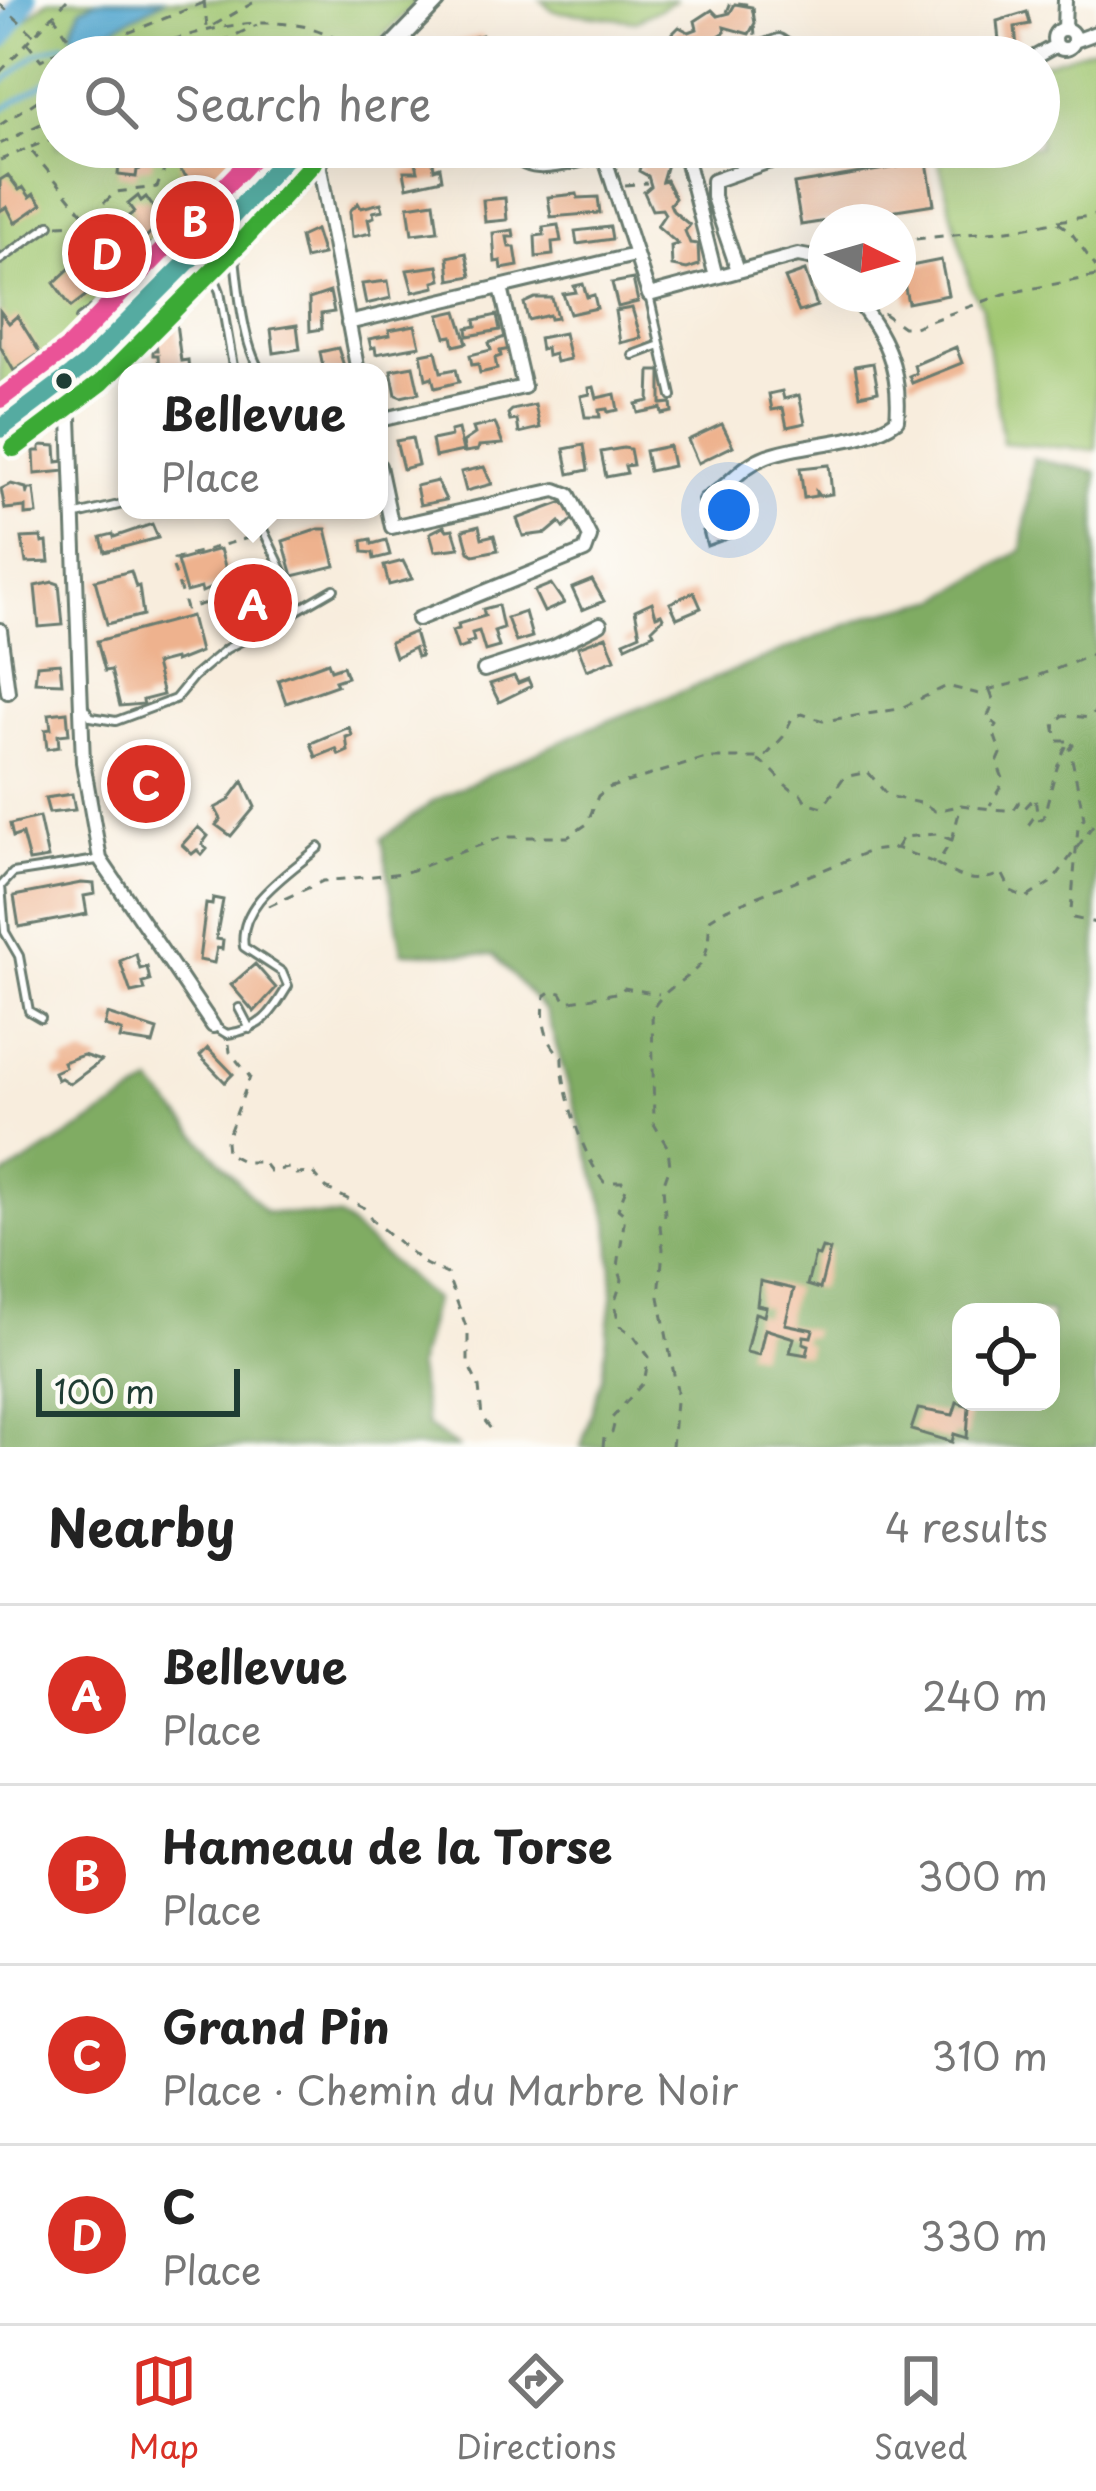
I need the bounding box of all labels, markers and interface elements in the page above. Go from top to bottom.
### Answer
search box [36,36,1060,168]
text: Search here [174,68,431,136]
icon: search [78,69,144,135]
pin: B [156,175,234,265]
north arrow [808,204,916,312]
pin: D [68,208,146,298]
popup [118,363,388,519]
unlabelled marker [53,370,75,392]
text: Bellevue [160,378,346,446]
text: Place [160,446,260,505]
your location [699,480,759,540]
pin: A [214,558,292,648]
pin: C [107,739,185,829]
map controls [952,1303,1060,1411]
button: locate [952,1303,1060,1411]
scale bar [36,1363,240,1416]
text: 100 m [54,1365,155,1415]
text: Nearby [48,1487,235,1564]
text: 4 results [885,1496,1048,1555]
text: Bellevue [162,1631,347,1699]
text: A [72,1665,102,1724]
text: 240 m [922,1665,1048,1724]
text: Place [162,1699,262,1758]
text: Hameau de la Torse [162,1811,612,1879]
text: B [74,1845,100,1904]
text: 300 m [917,1845,1048,1904]
text: Place [162,1879,262,1938]
text: Grand Pin [162,1991,390,2059]
text: C [72,2025,102,2084]
text: 310 m [931,2025,1048,2084]
text: Place · Chemin du Marbre Noir [162,2059,738,2118]
text: C [162,2171,196,2239]
text: D [71,2205,103,2264]
text: 330 m [920,2205,1048,2264]
text: Place [162,2239,262,2298]
tab: Map [129,2348,199,2470]
tab: Directions [456,2348,617,2470]
tab: Saved [874,2348,967,2470]

